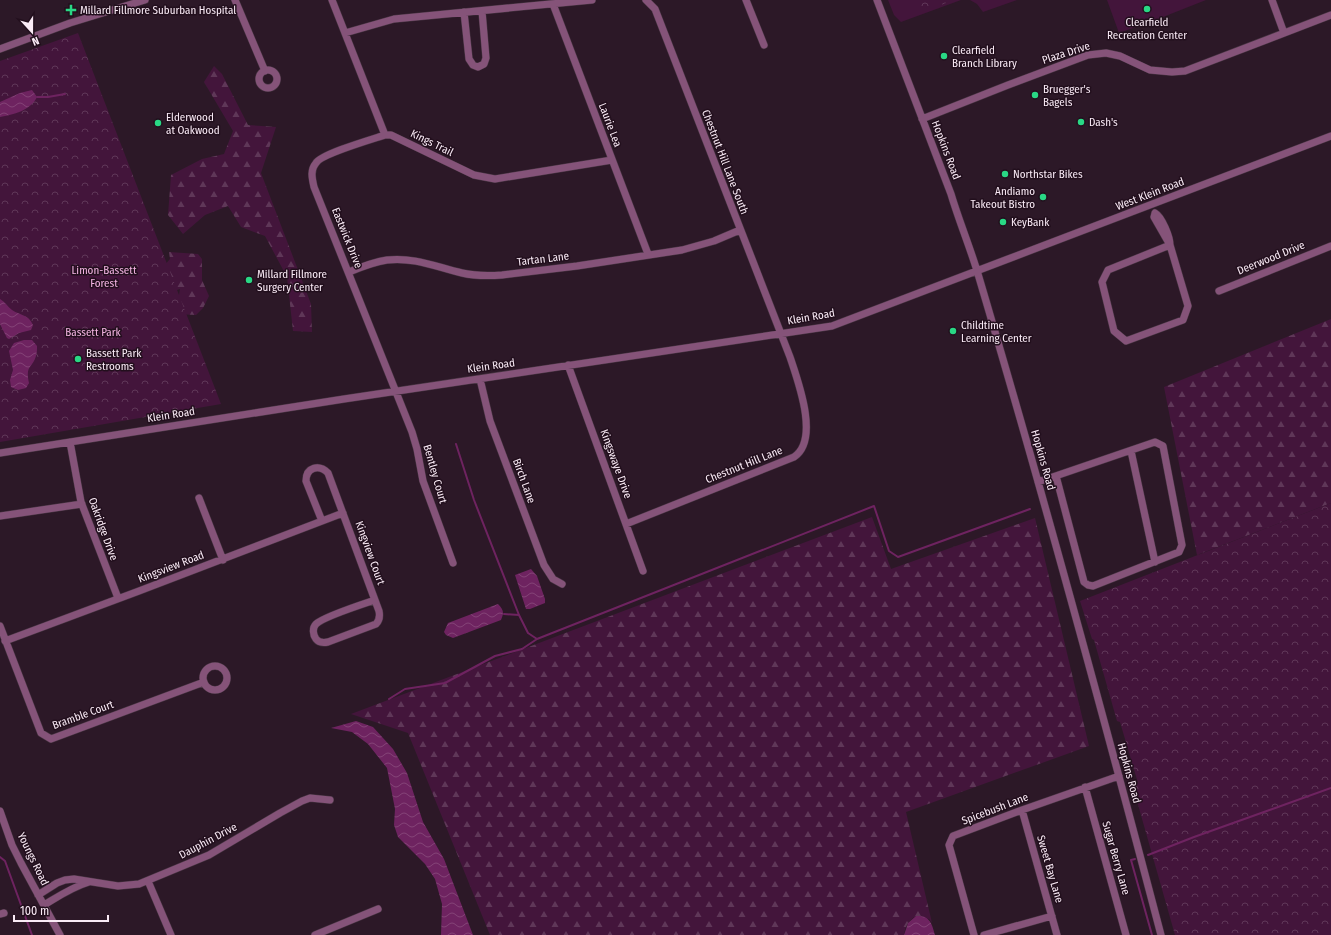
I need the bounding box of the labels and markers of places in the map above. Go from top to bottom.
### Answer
marker: Millard Fillmore Suburban Hospital [65,4,77,16]
place label: Millard Fillmore Suburban Hospital [80,4,236,17]
marker: Clearfield Recreation Center [1142,4,1152,14]
place label: Clearfield Recreation Center [1107,16,1187,42]
place label: Clearfield Branch Library [952,44,1017,70]
marker: Clearfield Branch Library [939,51,949,61]
place label: Bruegger's Bagels [1043,83,1091,109]
marker: Bruegger's Bagels [1030,90,1040,100]
place label: Elderwood at Oakwood [166,111,220,137]
place label: Dash's [1089,116,1118,129]
marker: Dash's [1076,117,1086,127]
marker: Elderwood at Oakwood [153,118,163,128]
place label: Northstar Bikes [1013,168,1083,181]
marker: Northstar Bikes [1000,169,1010,179]
place label: Andiamo Takeout Bistro [970,185,1035,211]
marker: Andiamo Takeout Bistro [1038,192,1048,202]
place label: KeyBank [1011,216,1050,229]
marker: KeyBank [998,217,1008,227]
place label: Millard Fillmore Surgery Center [257,268,327,294]
marker: Millard Fillmore Surgery Center [244,275,254,285]
place label: Childtime Learning Center [961,319,1032,345]
marker: Childtime Learning Center [948,326,958,336]
place label: Bassett Park Restrooms [86,347,142,373]
marker: Bassett Park Restrooms [73,354,83,364]

